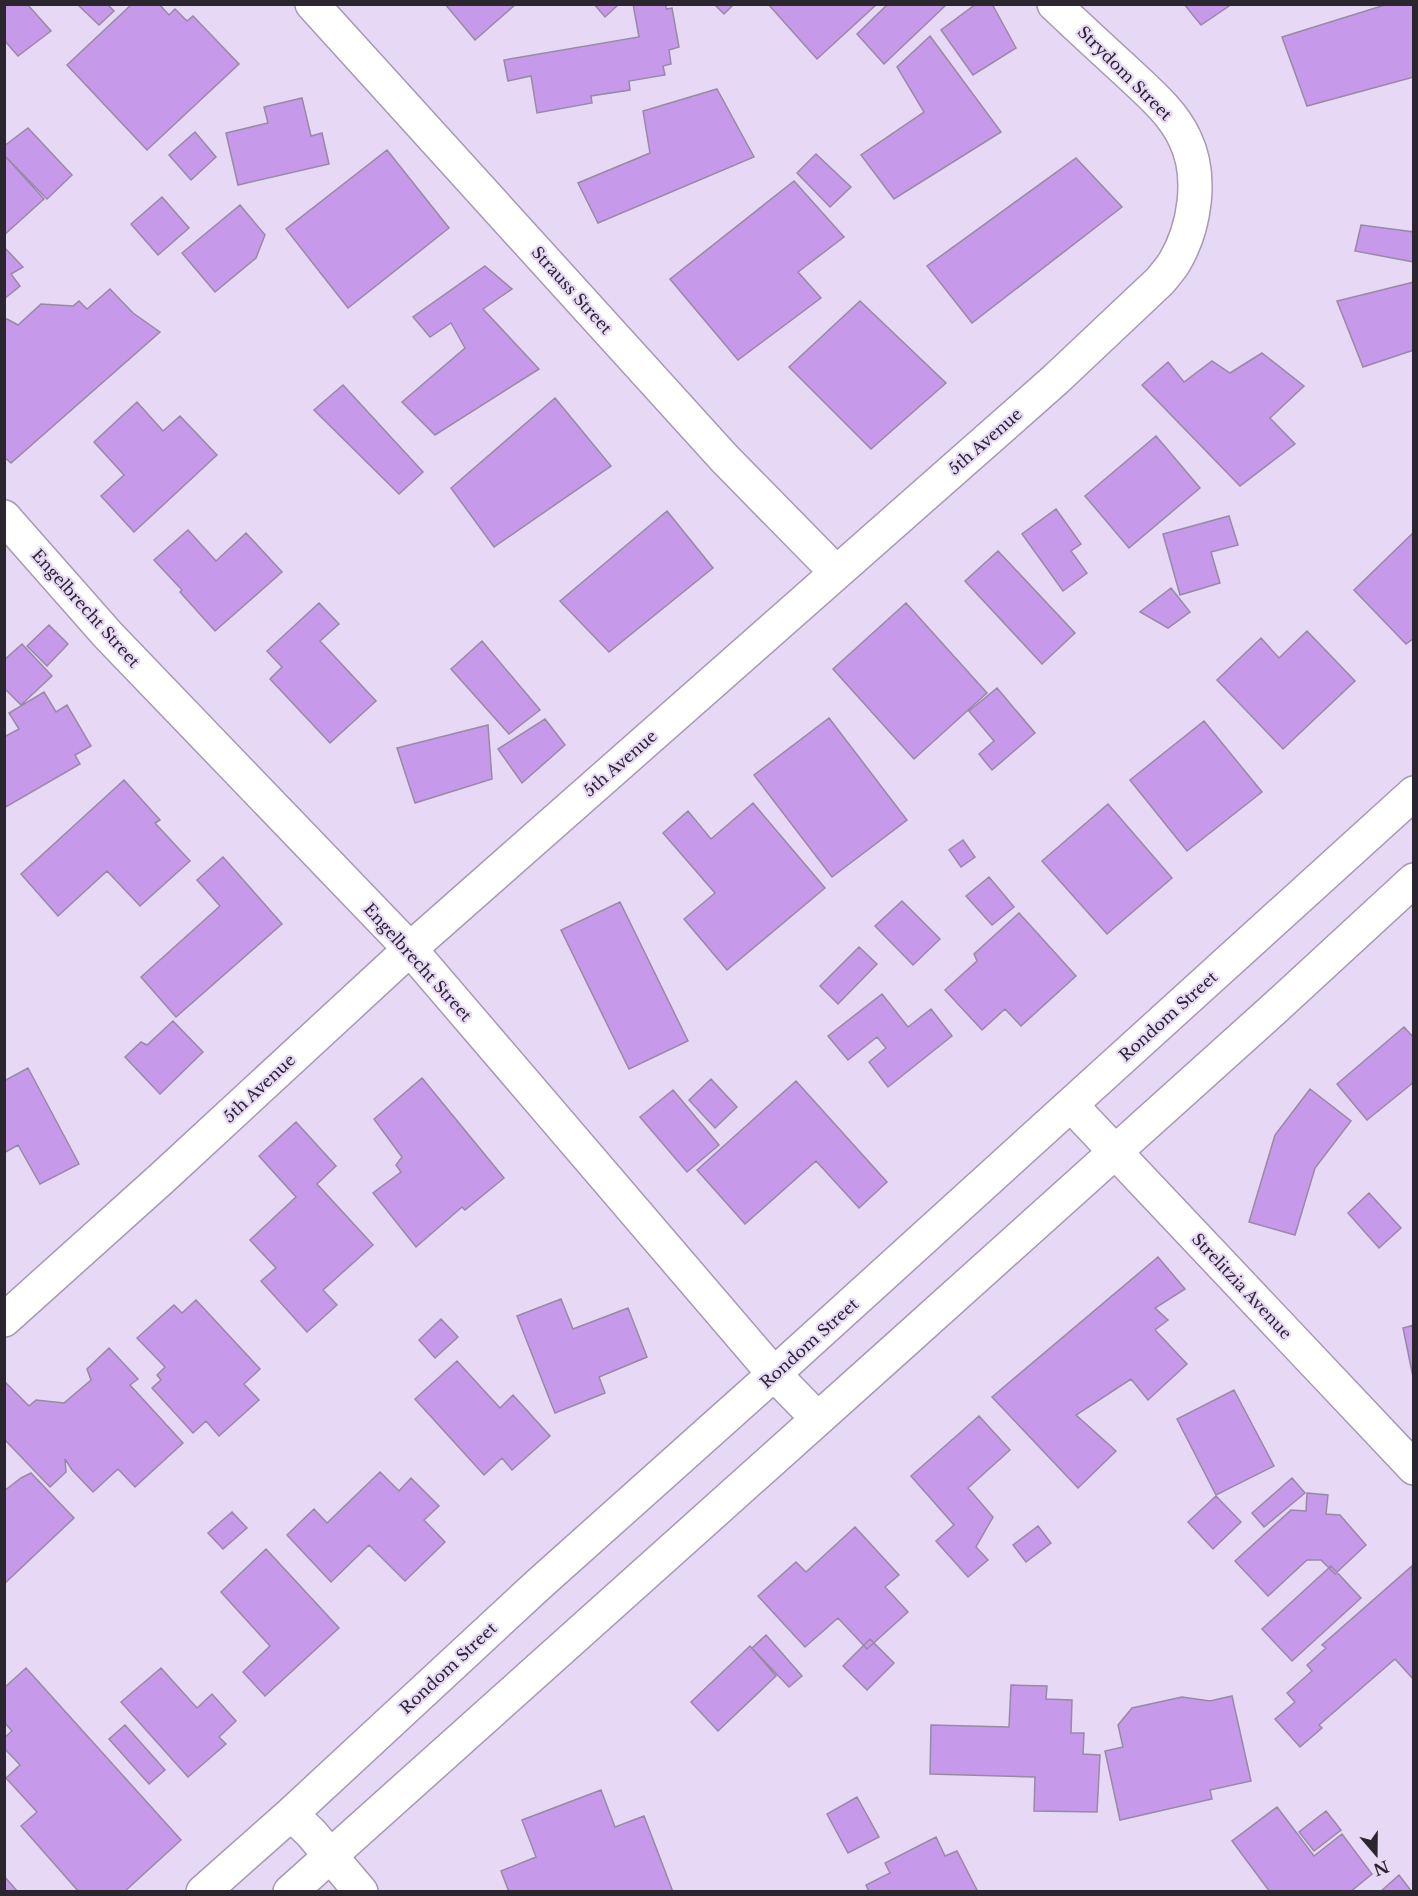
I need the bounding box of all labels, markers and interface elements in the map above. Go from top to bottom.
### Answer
street label: Strydom Street [1074,22,1176,124]
street label: Strauss Street [528,242,616,338]
street label: 5th Avenue [944,404,1026,478]
street label: Engelbrecht Street [28,545,144,671]
street label: 5th Avenue [579,726,661,800]
street label: Engelbrecht Street [360,899,476,1025]
street label: Rondom Street [1115,967,1221,1065]
street label: 5th Avenue [219,1050,299,1126]
street label: Strelitzia Avenue [1188,1229,1296,1343]
street label: Rondom Street [756,1294,862,1392]
street label: Rondom Street [395,1618,501,1718]
north arrow [1346,1824,1406,1884]
text: N [1371,1856,1392,1880]

